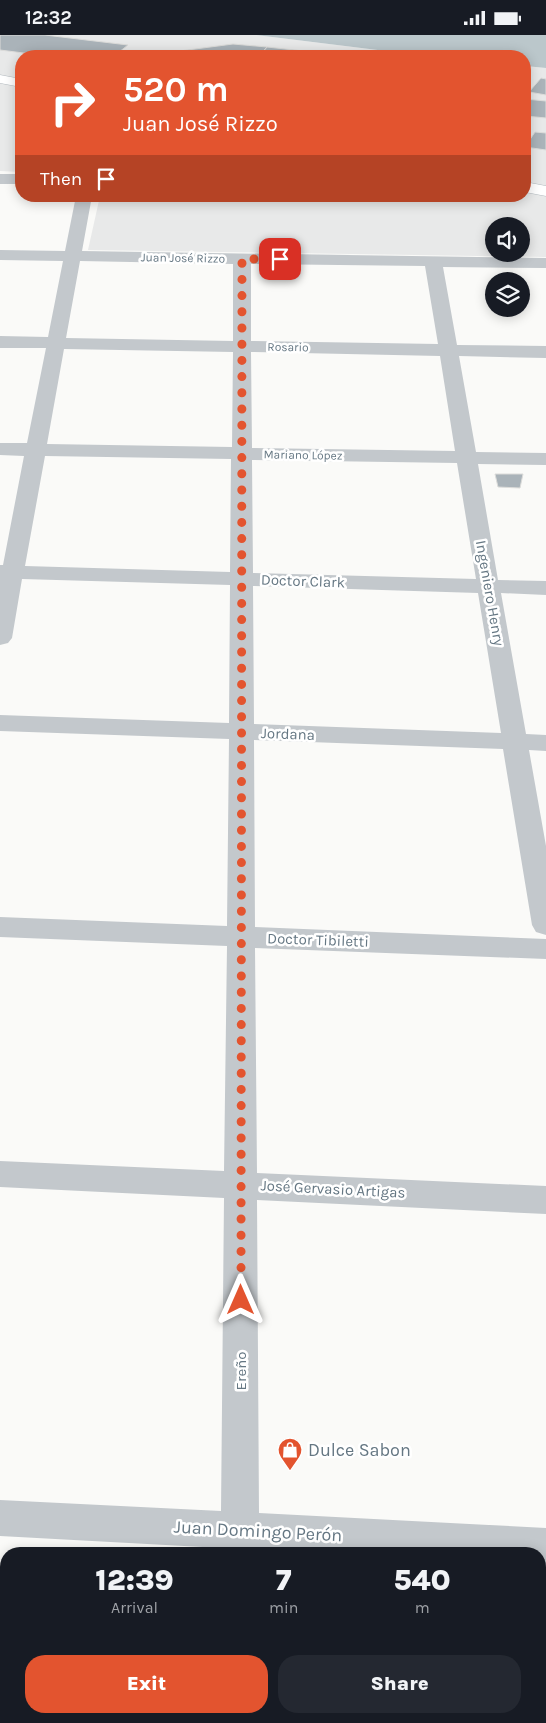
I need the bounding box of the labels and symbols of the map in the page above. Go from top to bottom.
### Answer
pin [259,238,301,280]
street label: Juan José Rizzo [141,250,225,266]
street label: Rosario [267,340,309,354]
street label: Mariano López [263,447,343,463]
street label: Ingeniero Henry [472,539,508,647]
street label: Doctor Clark [261,571,345,591]
street label: Jordana [261,724,315,744]
street label: Doctor Tibiletti [267,929,369,951]
street label: José Gervasio Artigas [260,1176,406,1202]
position arrow [214,1273,266,1325]
street label: Ereño [232,1352,250,1390]
shop icon: Dulce Sabon [277,1437,303,1471]
place label: Dulce Sabon [308,1439,411,1461]
street label: Juan Domingo Perón [173,1516,343,1546]

